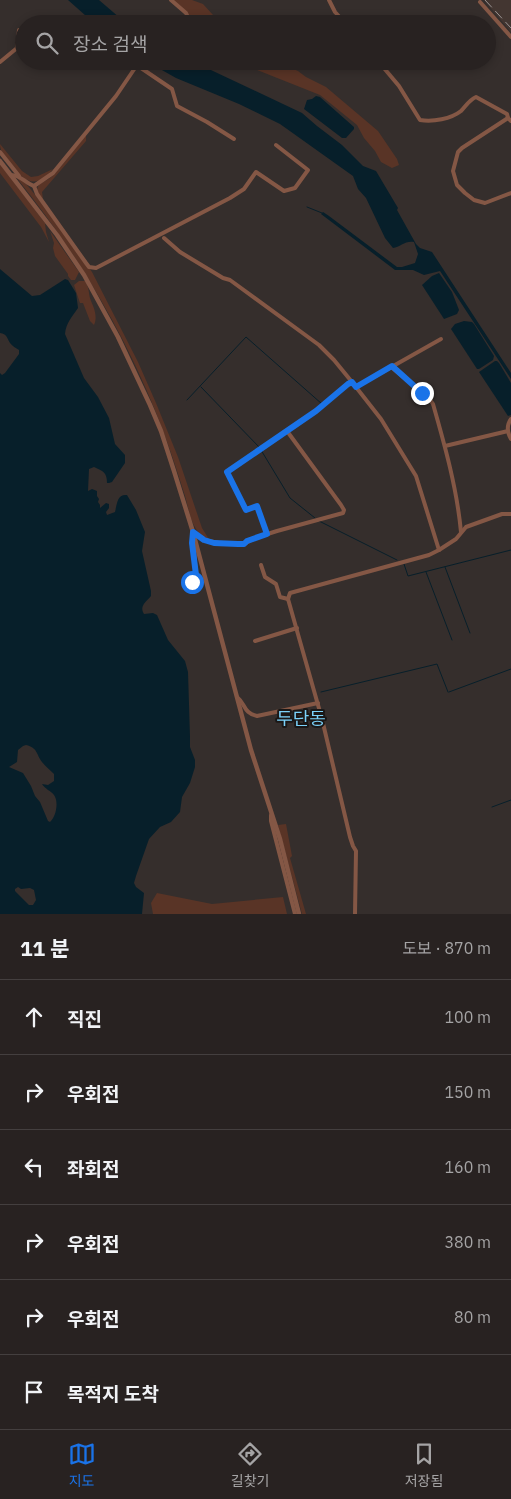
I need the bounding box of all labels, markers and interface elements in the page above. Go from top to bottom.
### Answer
search box [15,15,496,70]
icon: search [33,29,61,57]
text: 장소 검색 [73,32,147,56]
route end [411,382,434,405]
route start [181,571,204,594]
district label: 두단동 [276,707,326,730]
text: 11 분 [20,934,69,962]
text: 도보 · 870 m [402,938,491,958]
icon: ahead [20,1003,48,1031]
text: 직진 [67,1007,102,1031]
text: 100 m [444,1007,491,1027]
icon: right [20,1078,48,1106]
text: 우회전 [67,1082,119,1106]
text: 150 m [444,1082,491,1102]
icon: left [20,1153,48,1181]
text: 좌회전 [67,1157,119,1181]
text: 160 m [444,1157,491,1177]
icon: right [20,1228,48,1256]
text: 우회전 [67,1232,119,1256]
text: 380 m [444,1232,491,1252]
icon: right [20,1303,48,1331]
text: 우회전 [67,1307,119,1331]
text: 80 m [454,1307,491,1327]
icon: arrive [20,1378,48,1406]
text: 목적지 도착 [67,1382,159,1406]
tab: 지도 [68,1440,96,1490]
tab: 길찾기 [231,1440,269,1490]
tab: 저장됨 [405,1440,443,1490]

